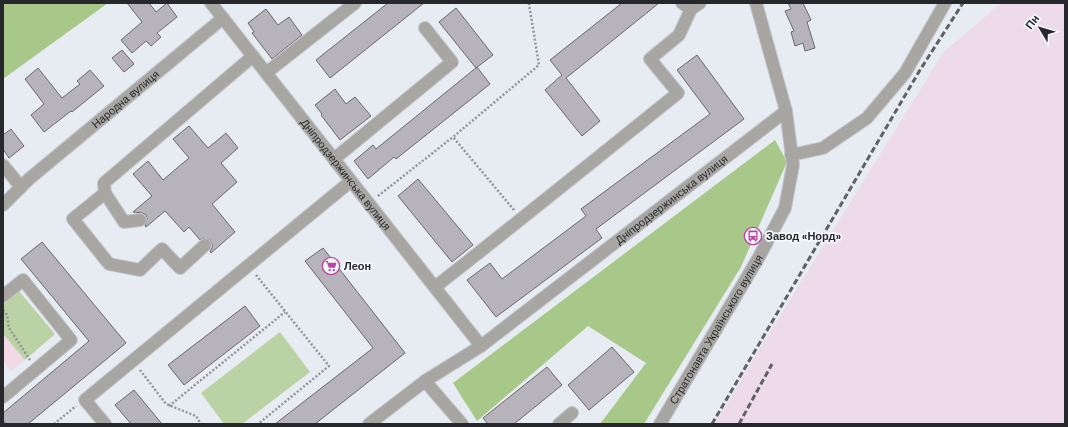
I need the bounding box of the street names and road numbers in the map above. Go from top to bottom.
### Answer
street label: Народна вулиця [89,67,162,131]
street label: Дніпродзержинська вулиця [298,116,394,233]
street label: Дніпродзержинська вулиця [612,152,730,247]
street label: Стратонавта Українського вулиця [666,252,766,407]

